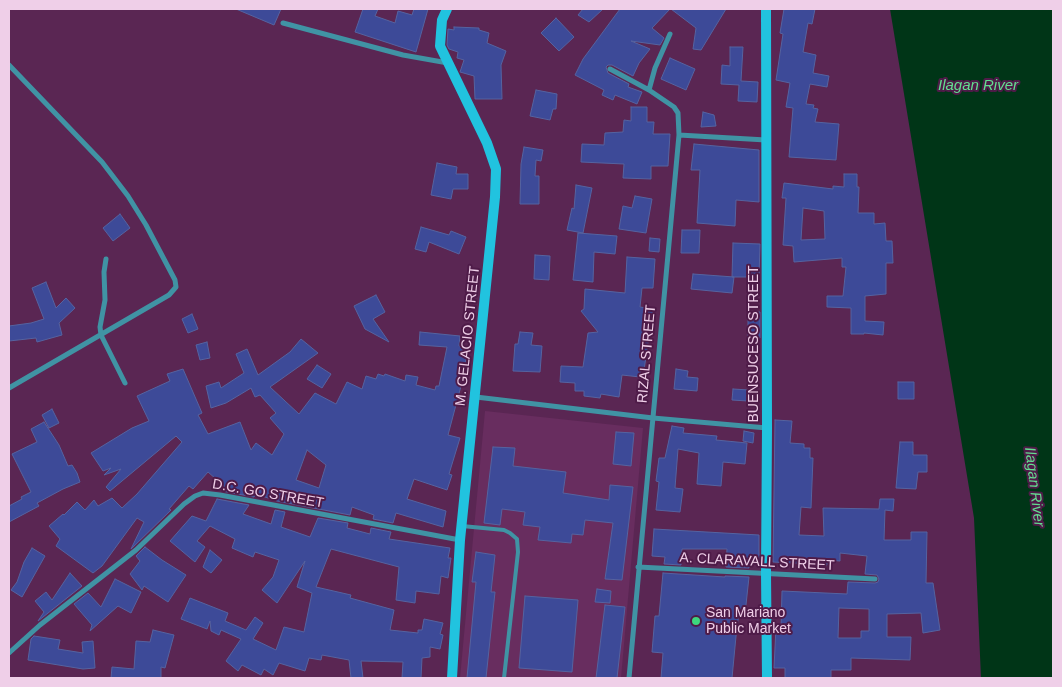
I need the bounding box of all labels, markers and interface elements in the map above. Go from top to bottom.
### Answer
water label: Ilagan River [938,77,1018,95]
street label: M. GELACIO STREET [452,265,484,407]
street label: BUENSUCESO STREET [746,265,762,423]
street label: RIZAL STREET [634,304,660,404]
water label: Ilagan River [1020,446,1048,528]
street label: D.C. GO STREET [211,476,325,512]
street label: A. CLARAVALL STREET [679,550,835,574]
place label: San Mariano Public Market [706,605,791,638]
marker: San Mariano Public Market [690,615,702,627]

